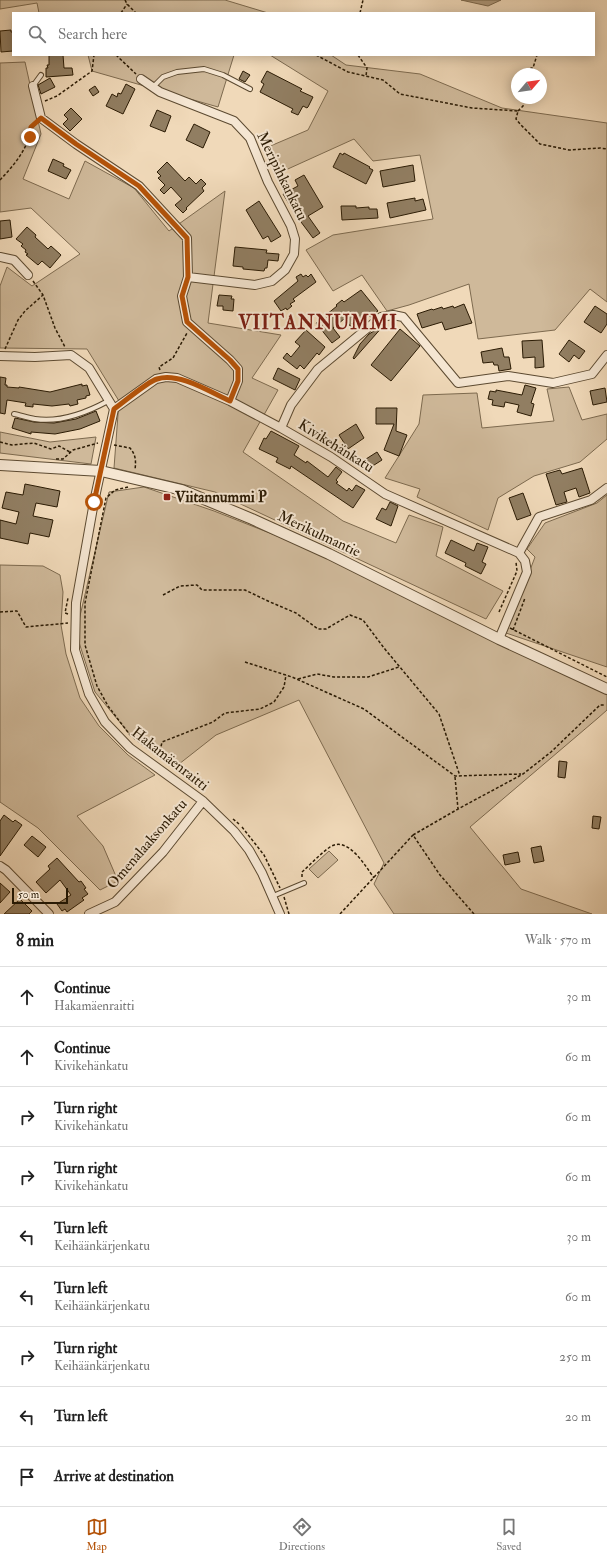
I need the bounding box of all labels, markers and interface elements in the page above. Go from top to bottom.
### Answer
search box [12,12,595,56]
icon: search [26,23,48,45]
text: Search here [58,25,127,44]
north arrow [511,68,547,104]
route end [21,128,39,146]
street label: Meripihkankatu [251,129,312,224]
district label: VIITANNUMMI [237,311,398,335]
street label: Kivikehänkatu [295,415,378,477]
place label: Viitannummi P [174,488,267,507]
marker: Viitannummi P [162,492,172,502]
route start [85,493,103,511]
street label: Merikulmantie [275,507,363,561]
street label: Hakamäenraitti [128,723,212,795]
street label: Omenalaaksonkatu [103,795,191,893]
scale bar [12,886,68,905]
text: 50 m [18,888,39,901]
text: 8 min [16,930,54,951]
text: Walk · 570 m [525,932,591,948]
text: Continue [54,979,110,998]
icon: ahead [16,986,38,1008]
text: 30 m [567,989,591,1005]
text: Hakamäenraitti [54,998,134,1014]
text: Continue [54,1039,110,1058]
icon: ahead [16,1046,38,1068]
text: 60 m [565,1049,591,1065]
text: Kivikehänkatu [54,1058,128,1074]
text: Turn right [54,1099,117,1118]
icon: right [16,1106,38,1128]
text: 60 m [565,1109,591,1125]
text: Kivikehänkatu [54,1118,128,1134]
text: Turn right [54,1159,117,1178]
icon: right [16,1166,38,1188]
text: 60 m [565,1169,591,1185]
text: Kivikehänkatu [54,1178,128,1194]
text: Turn left [54,1219,108,1238]
icon: left [16,1226,38,1248]
text: 30 m [567,1229,591,1245]
text: Keihäänkärjenkatu [54,1238,150,1254]
text: Turn left [54,1279,108,1298]
icon: left [16,1286,38,1308]
text: 60 m [565,1289,591,1305]
text: Keihäänkärjenkatu [54,1298,150,1314]
text: Turn right [54,1339,117,1358]
icon: right [16,1346,38,1368]
text: 250 m [559,1349,591,1365]
text: Keihäänkärjenkatu [54,1358,150,1374]
icon: left [16,1406,38,1428]
text: Turn left [54,1407,108,1426]
text: 20 m [565,1409,591,1425]
icon: arrive [16,1466,38,1488]
text: Arrive at destination [54,1467,174,1486]
tab: Map [86,1516,108,1553]
tab: Directions [279,1516,325,1553]
tab: Saved [496,1516,521,1553]

